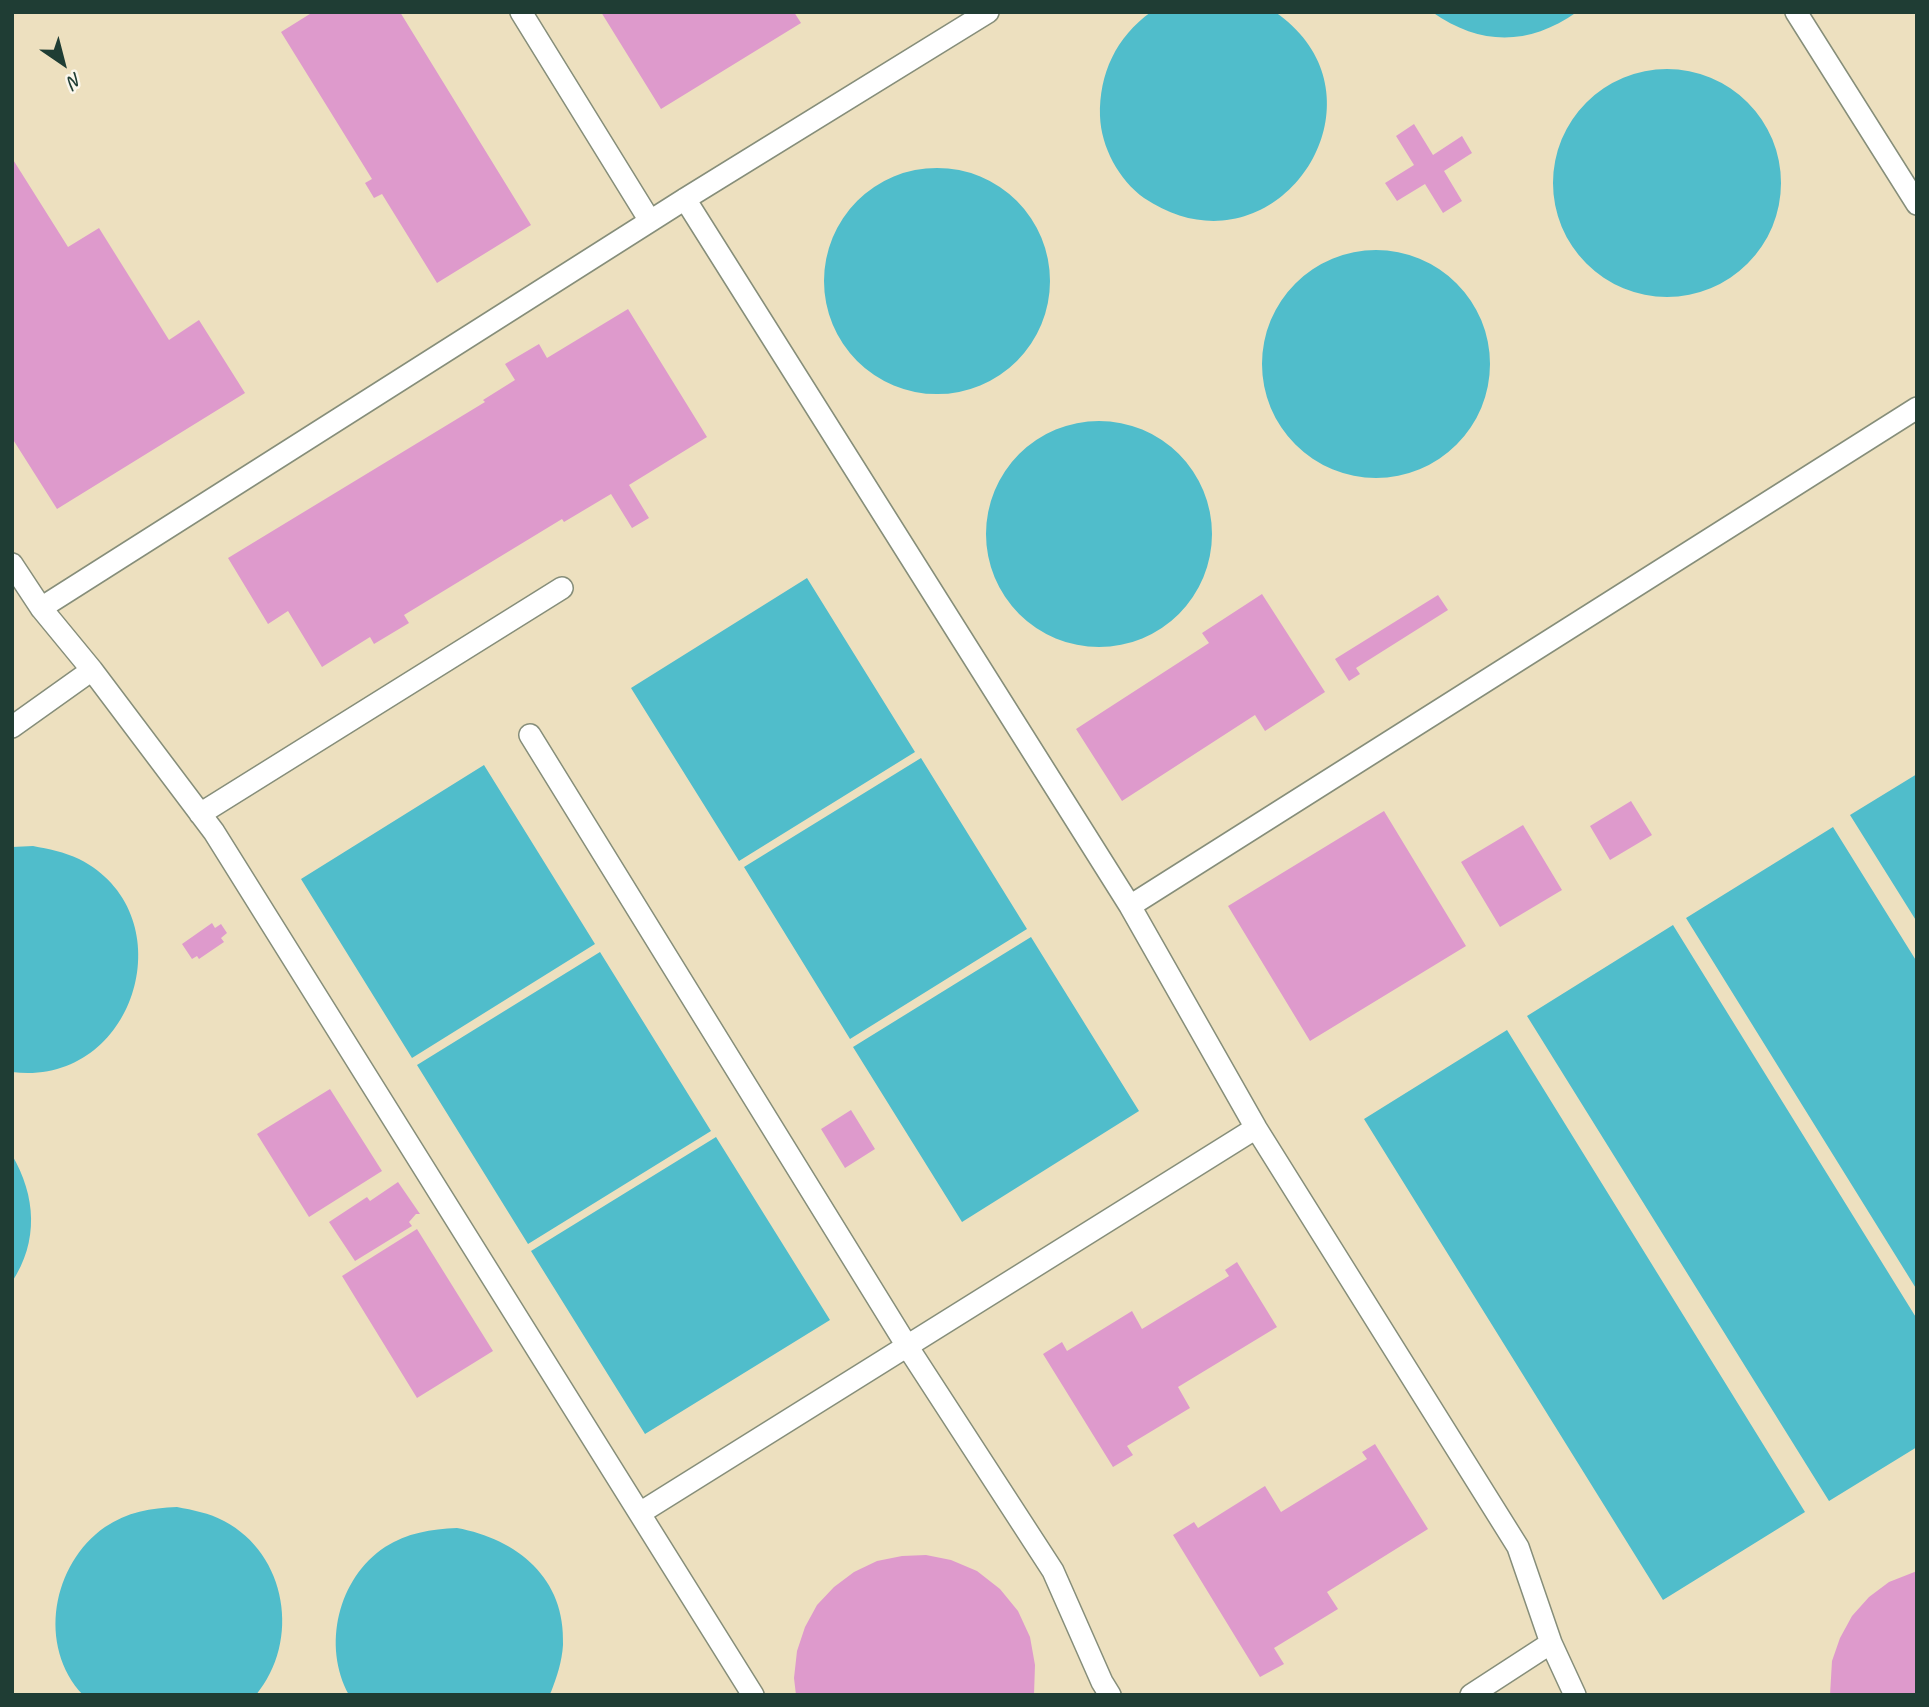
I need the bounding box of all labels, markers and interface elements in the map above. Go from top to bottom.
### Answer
north arrow [28,28,98,98]
text: N [63,67,87,93]

